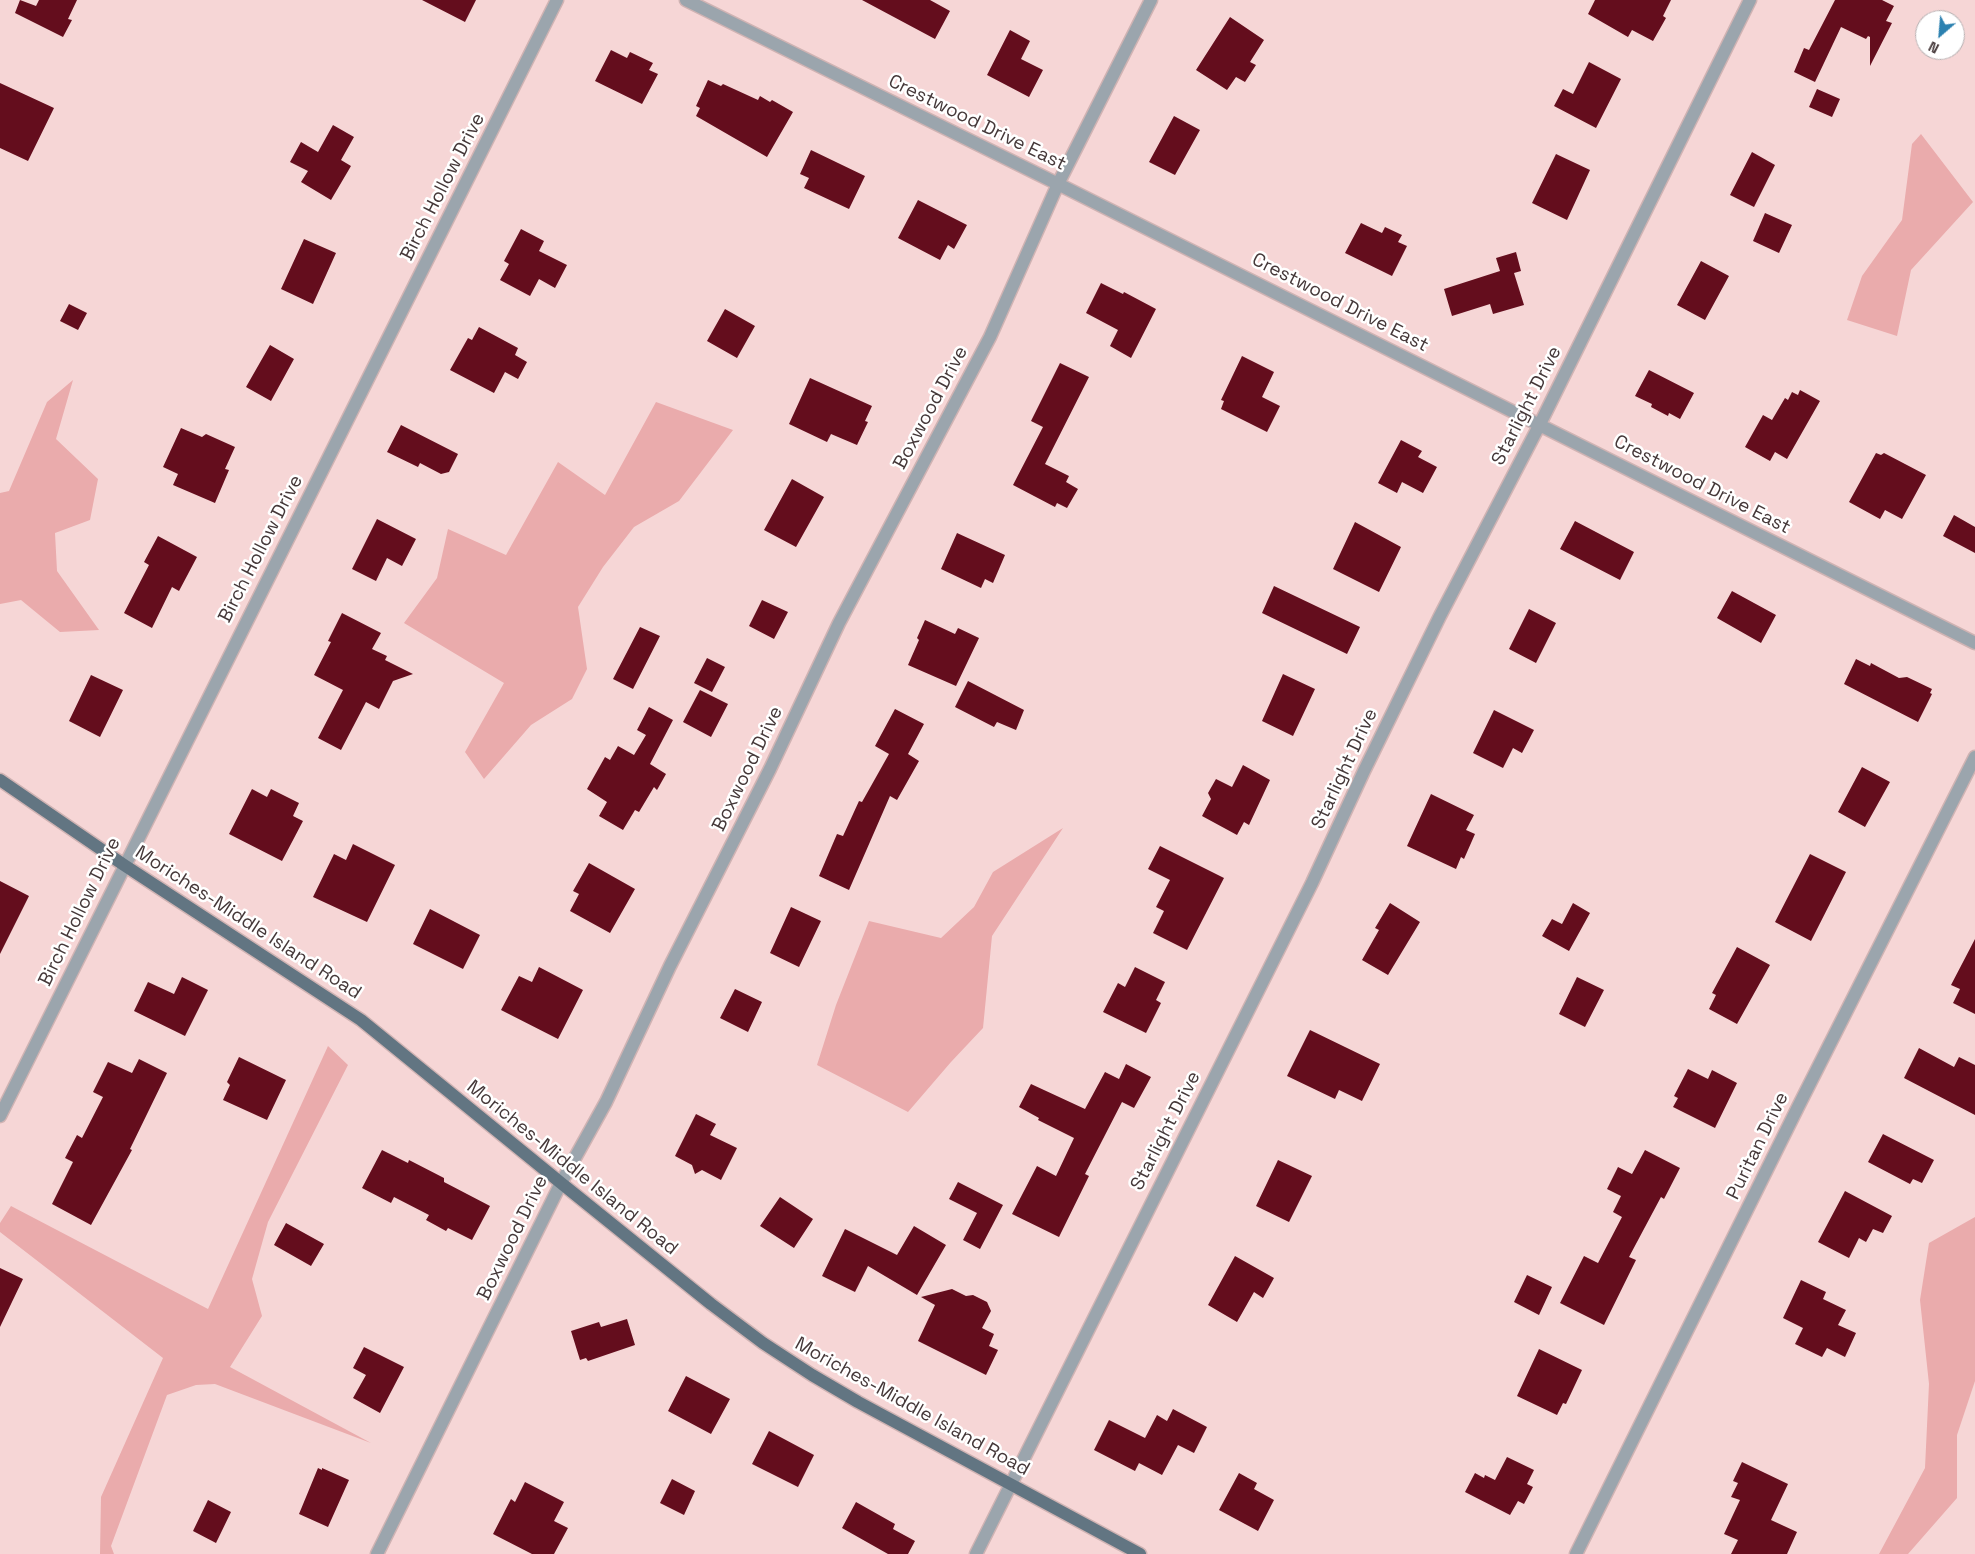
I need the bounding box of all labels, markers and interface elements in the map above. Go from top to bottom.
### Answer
north arrow [1915,10,1965,60]
text: N [1925,37,1942,58]
street label: Crestwood Drive East [884,70,1070,176]
street label: Birch Hollow Drive [396,109,490,265]
street label: Crestwood Drive East [1248,249,1432,357]
street label: Boxwood Drive [889,343,973,473]
street label: Starlight Drive [1487,343,1567,469]
street label: Crestwood Drive East [1610,431,1794,539]
street label: Birch Hollow Drive [214,471,308,627]
street label: Boxwood Drive [708,703,788,835]
street label: Starlight Drive [1307,705,1383,833]
street label: Birch Hollow Drive [34,834,126,990]
street label: Moriches-Middle Island Road [131,841,365,1005]
street label: Starlight Drive [1126,1068,1206,1194]
street label: Moriches-Middle Island Road [462,1076,682,1260]
street label: Puritan Drive [1722,1089,1794,1203]
street label: Boxwood Drive [473,1172,553,1304]
street label: Moriches-Middle Island Road [791,1333,1033,1481]

